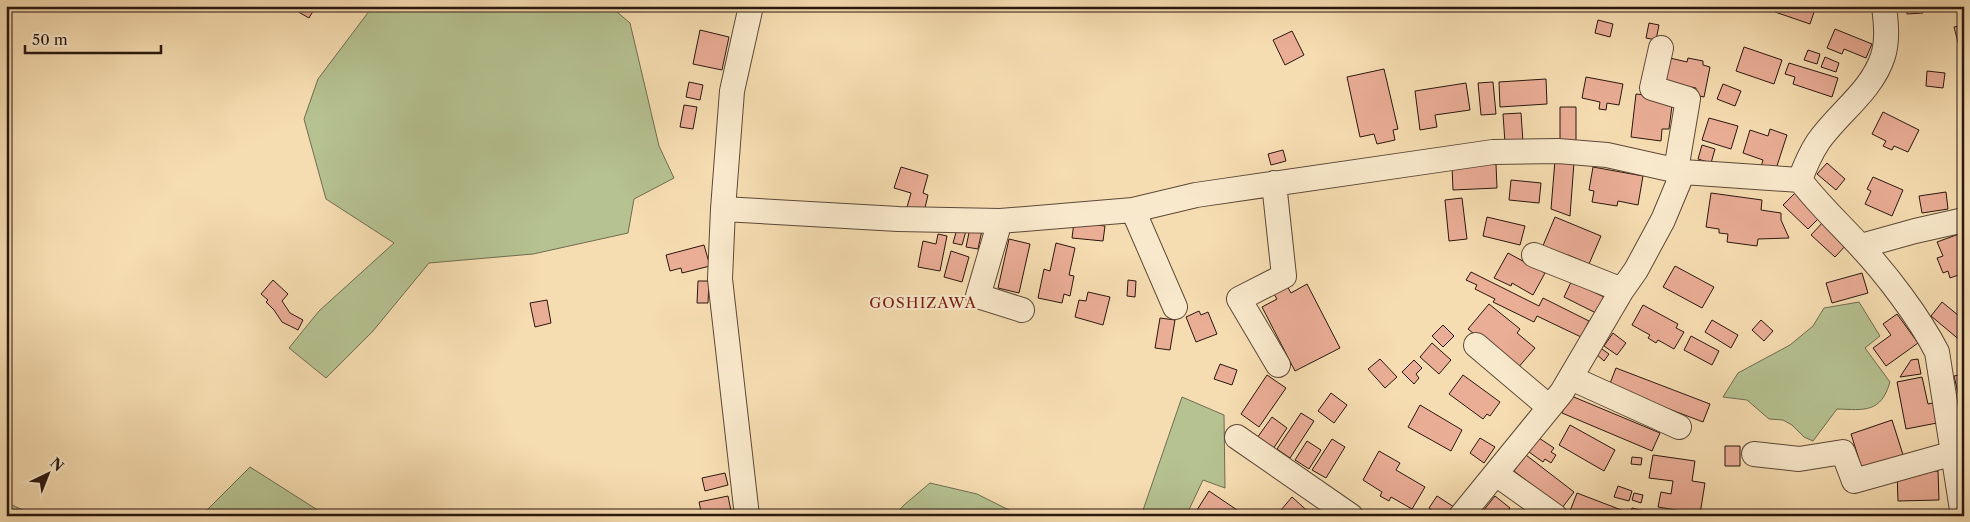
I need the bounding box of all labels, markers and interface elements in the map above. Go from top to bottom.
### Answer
scale bar [25,22,161,54]
text: 50 m [32,30,68,49]
district label: GOSHIZAWA [869,293,977,312]
north arrow [22,450,72,500]
text: N [46,454,67,475]

